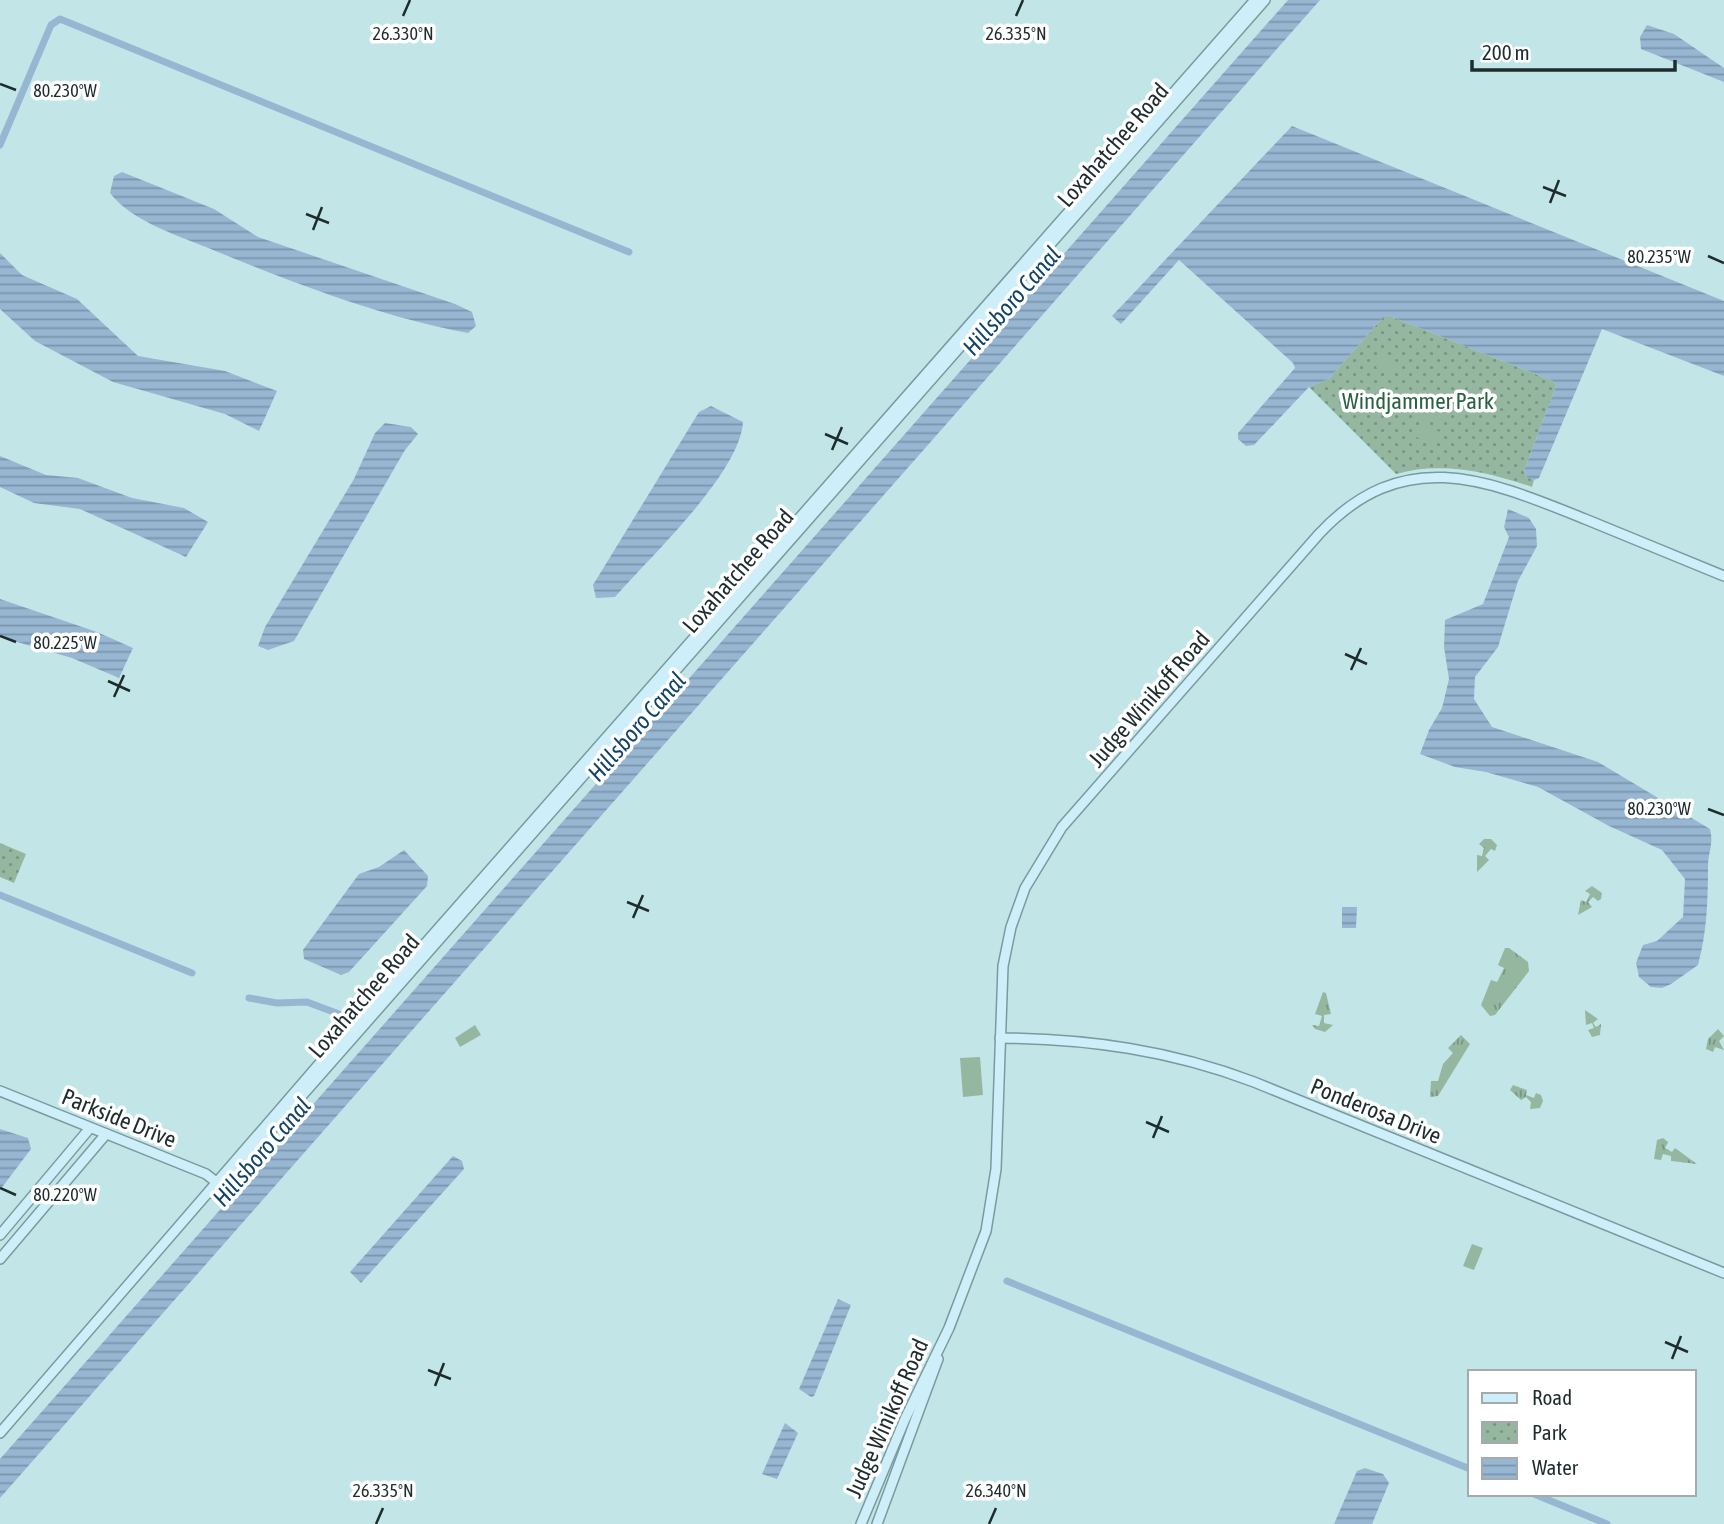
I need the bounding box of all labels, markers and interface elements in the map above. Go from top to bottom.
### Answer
text: 26.330°N [372,23,434,44]
text: 26.335°N [985,23,1047,44]
scale bar [1472,28,1675,72]
text: 200 m [1482,40,1530,64]
street label: Loxahatchee Road [1052,78,1174,212]
text: 80.230°W [33,80,97,101]
water label: Hillsboro Canal [957,241,1066,361]
text: 80.235°W [1627,246,1691,267]
park label: Windjammer Park [1342,388,1494,414]
street label: Loxahatchee Road [677,504,799,638]
street label: Judge Winikoff Road [1083,626,1215,772]
text: 80.225°W [33,632,97,653]
water label: Hillsboro Canal [582,667,691,787]
text: 80.230°W [1627,798,1691,819]
street label: Loxahatchee Road [303,929,425,1063]
street label: Ponderosa Drive [1307,1073,1445,1149]
street label: Parkside Drive [58,1083,180,1153]
water label: Hillsboro Canal [207,1092,316,1212]
text: 80.220°W [33,1184,97,1205]
street label: Judge Winikoff Road [840,1335,934,1501]
legend [1468,1370,1696,1496]
text: Road [1532,1385,1572,1409]
text: Park [1532,1420,1567,1444]
text: Water [1532,1455,1579,1479]
text: 26.335°N [352,1480,414,1501]
text: 26.340°N [965,1480,1027,1501]

